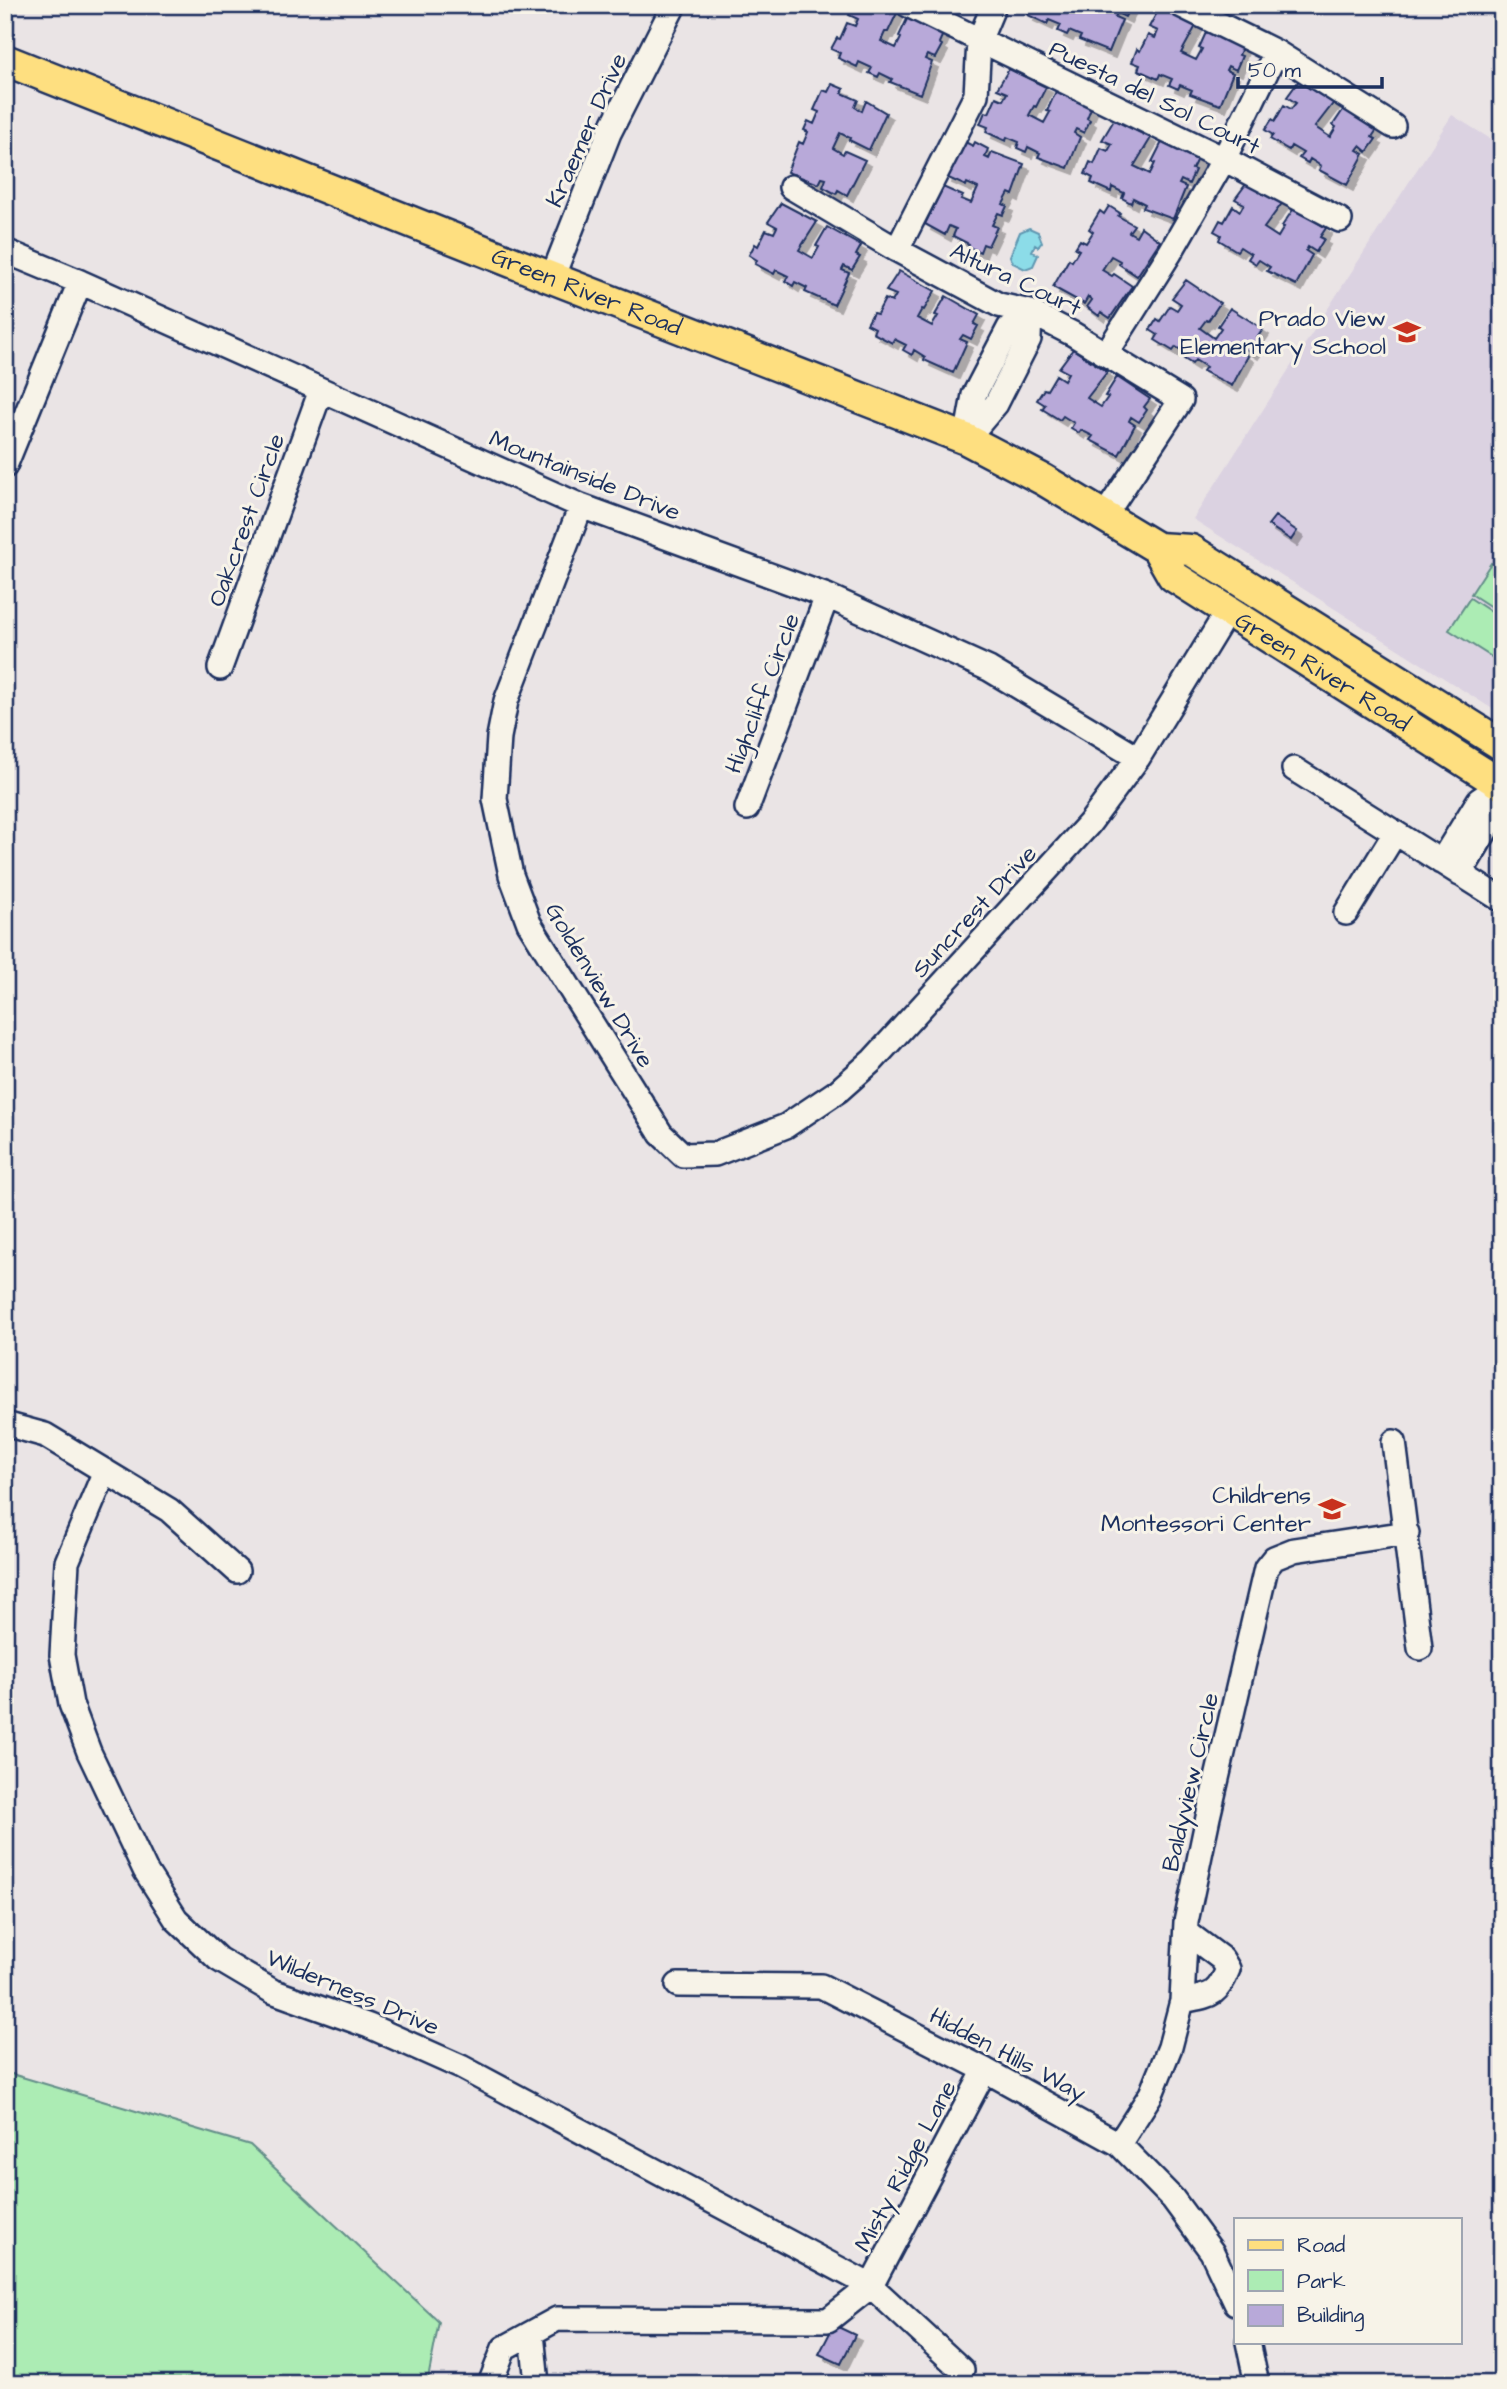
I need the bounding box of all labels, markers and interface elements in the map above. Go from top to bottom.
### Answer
street label: Puesta del Sol Court [1043,32,1266,164]
scale bar [1238,46,1381,90]
street label: Kraemer Drive [538,48,636,213]
text: 50 m [1248,56,1302,85]
street label: Altura Court [944,235,1087,325]
street label: Green River Road [486,240,686,345]
place label: Prado View Elementary School [1180,302,1386,365]
school or university icon: Prado View Elementary School [1392,317,1422,347]
street label: Mountainside Drive [484,422,685,530]
street label: Oakcrest Circle [200,429,294,611]
street label: Green River Road [1228,604,1417,741]
street label: Highcliff Circle [717,608,810,779]
street label: Suncrest Drive [904,838,1045,986]
street label: Goldenview Drive [536,897,662,1074]
place label: Childrens Montessori Center [1101,1479,1311,1541]
school or university icon: Childrens Montessori Center [1317,1494,1347,1524]
street label: Baldyview Circle [1154,1690,1229,1875]
street label: Wilderness Drive [261,1941,444,2045]
street label: Hidden Hills Way [923,1999,1092,2111]
street label: Misty Ridge Lane [846,2075,966,2259]
legend [1234,2218,1462,2344]
text: Road [1297,2231,1345,2260]
text: Park [1297,2267,1346,2296]
text: Building [1297,2301,1365,2332]

